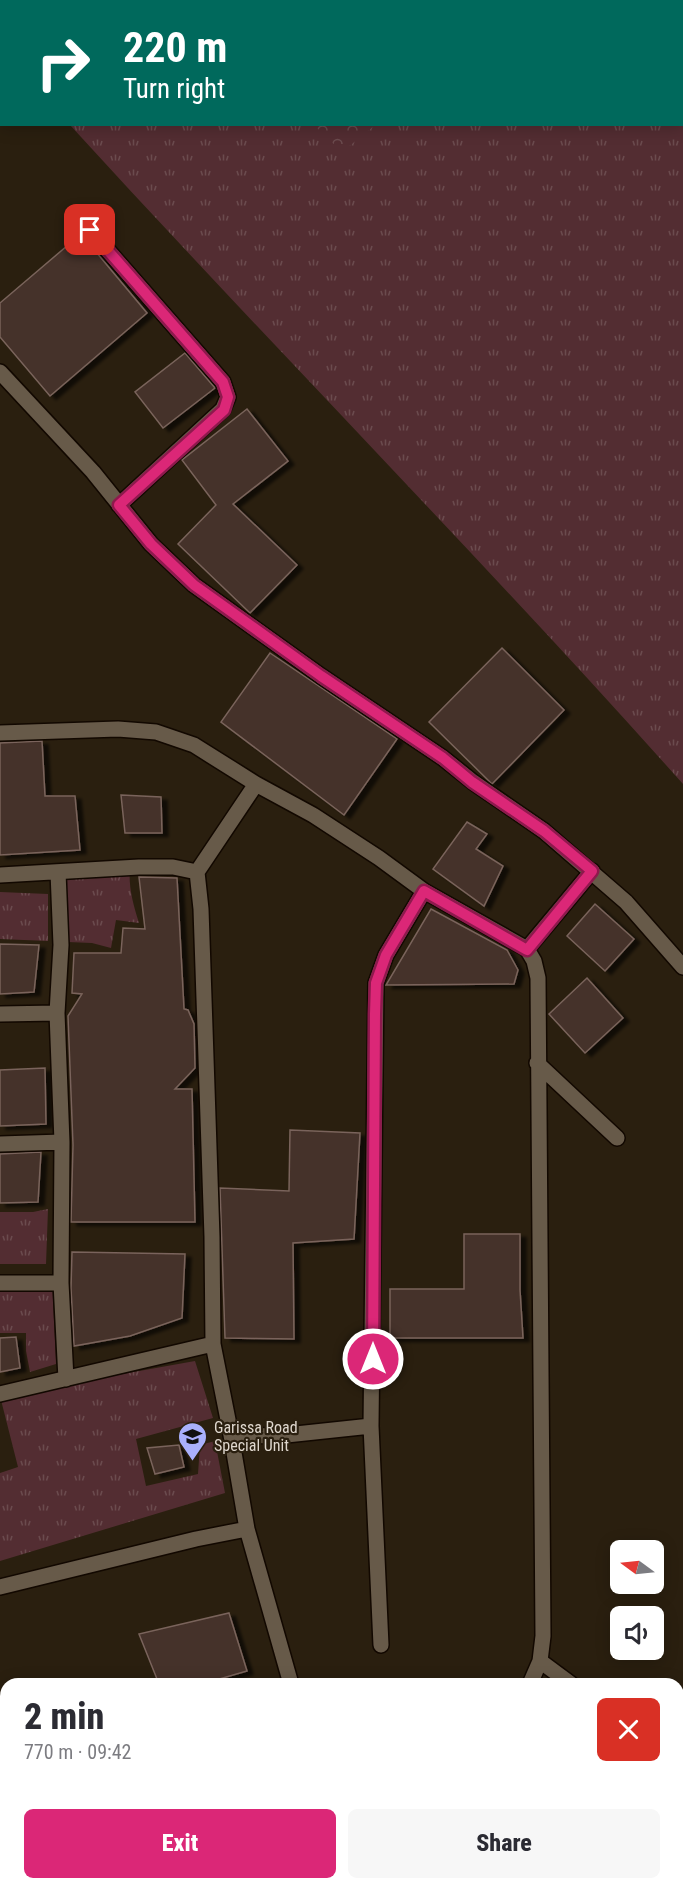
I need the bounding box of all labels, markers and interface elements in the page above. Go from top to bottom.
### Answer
text: 220 m [123,23,228,72]
icon: right [24,24,102,102]
text: Turn right [123,73,225,105]
pin [64,204,115,255]
icon: arrive [73,213,106,246]
position arrow [341,1327,405,1391]
place label: Garissa Road Special Unit [214,1418,298,1455]
school or university icon: Garissa Road Special Unit [177,1420,209,1462]
north arrow [610,1540,664,1594]
map controls [610,1540,664,1660]
button: sound [610,1606,664,1660]
text: 2 min [24,1696,104,1738]
button: close [597,1698,660,1761]
text: 770 m · 09:42 [24,1740,131,1764]
button: Exit [24,1809,336,1878]
button: Share [348,1809,660,1878]

